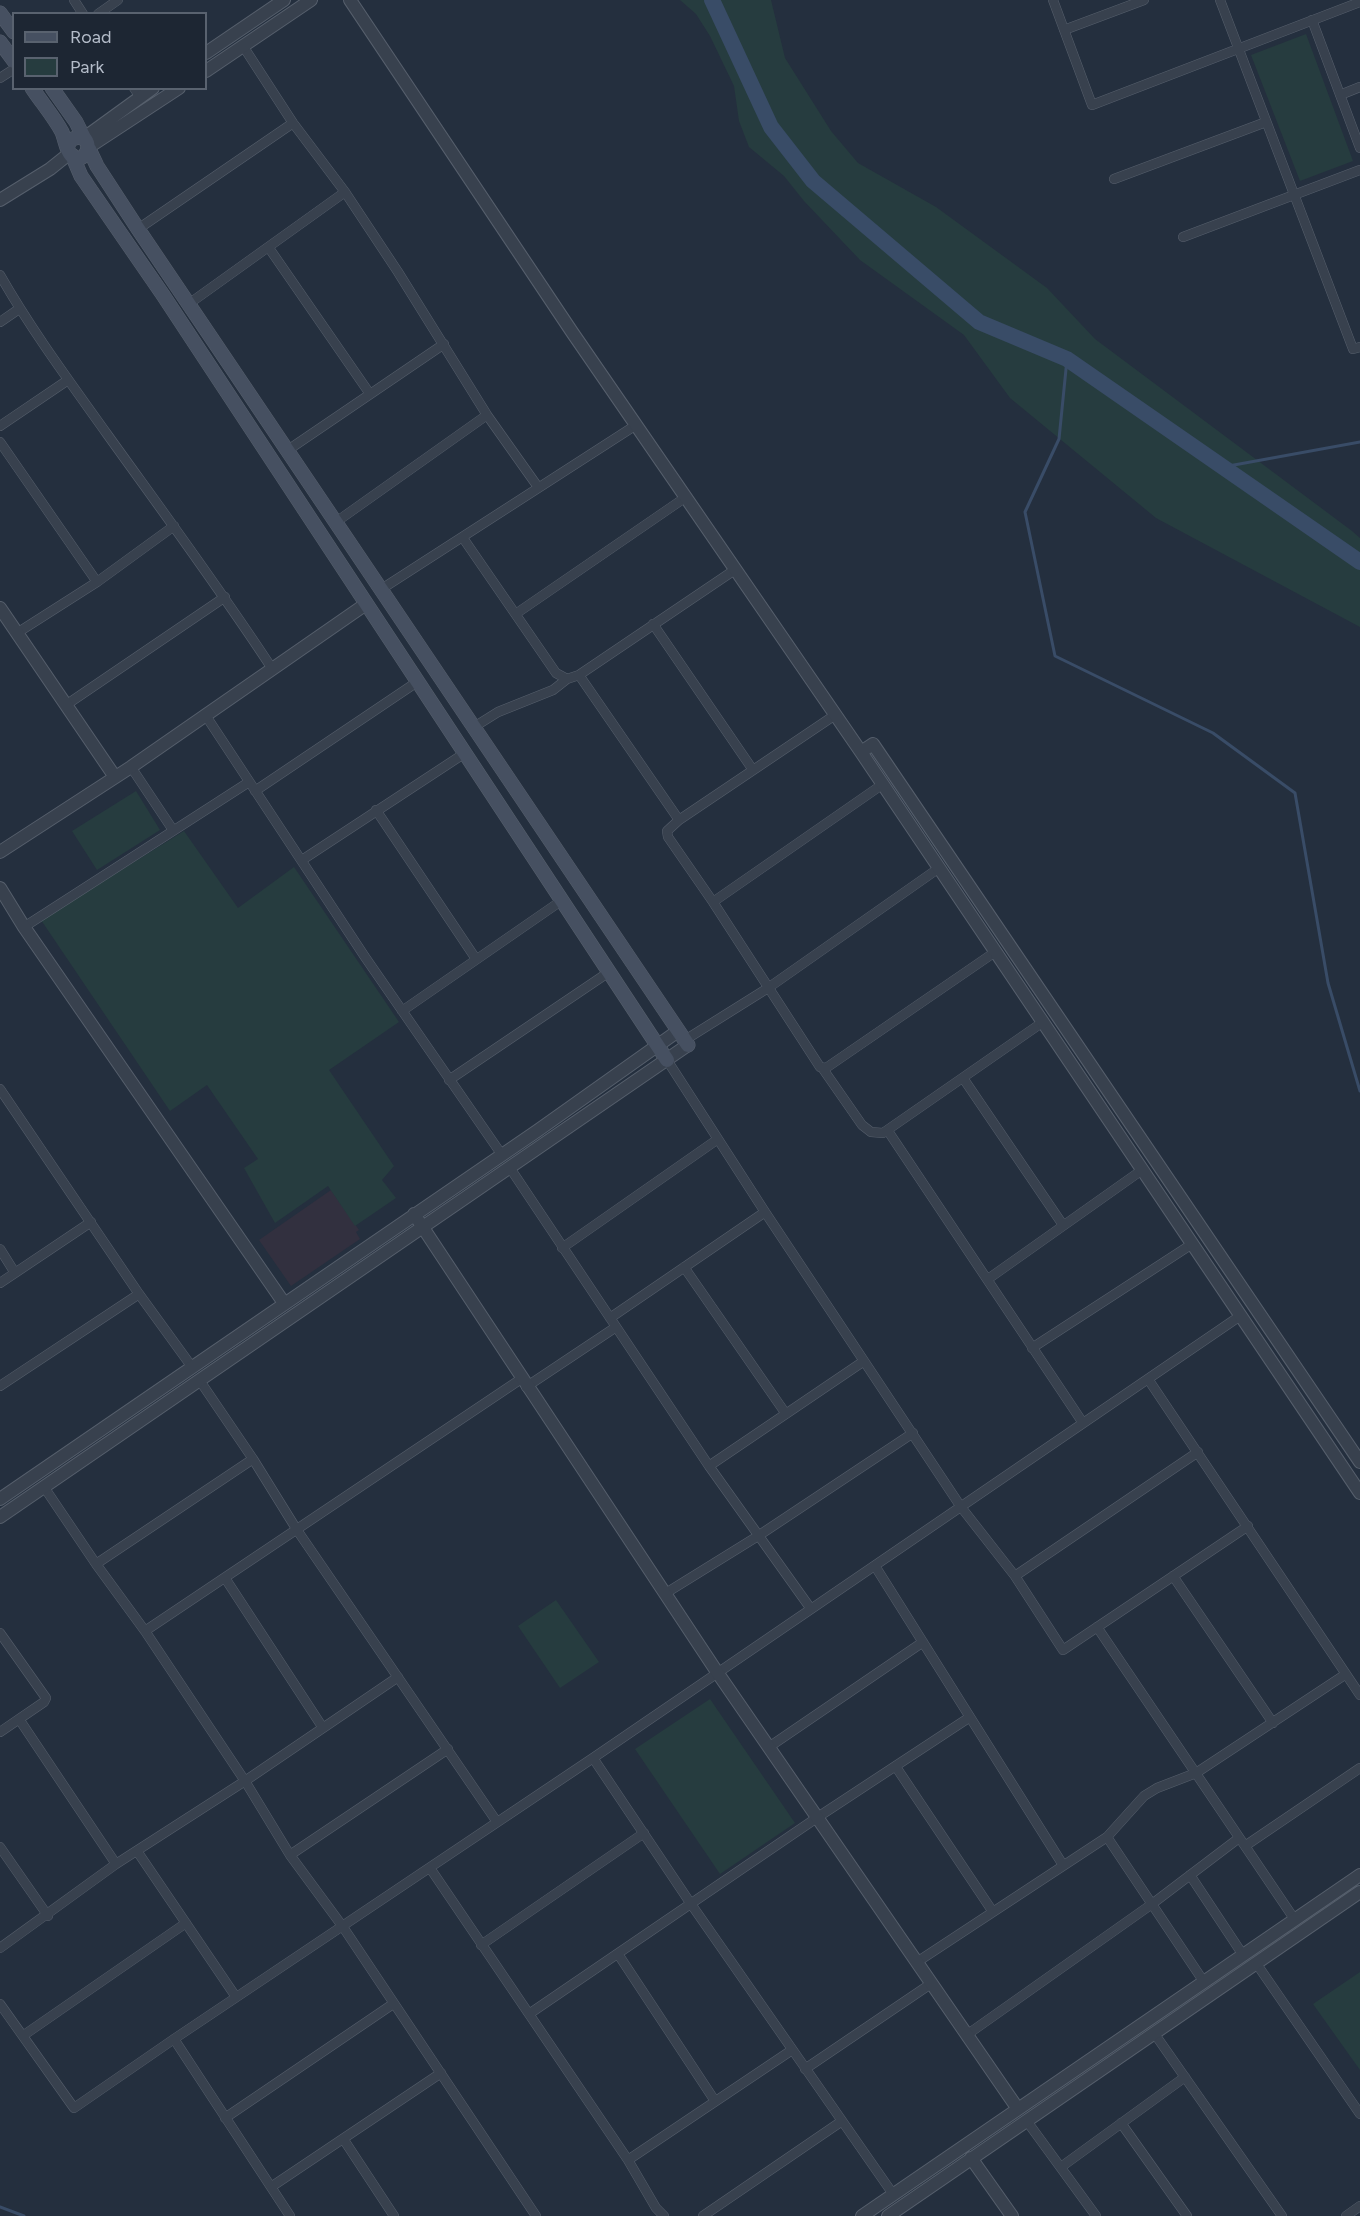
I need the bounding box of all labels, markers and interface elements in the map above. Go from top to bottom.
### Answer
legend [12,12,207,90]
text: Road [70,26,111,48]
text: Park [70,56,104,78]

